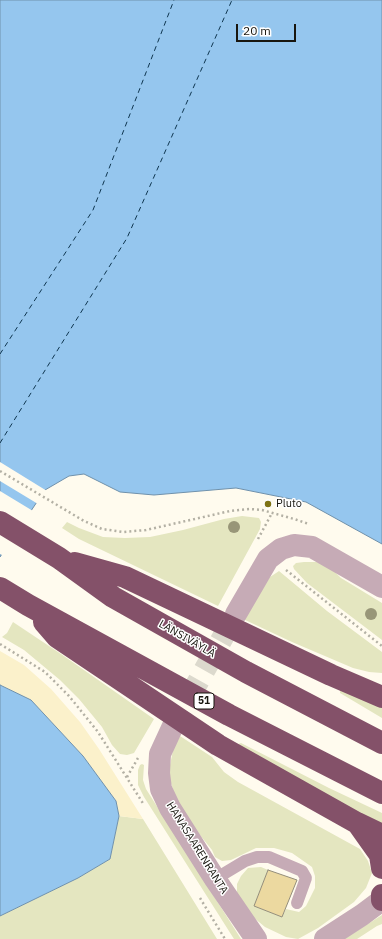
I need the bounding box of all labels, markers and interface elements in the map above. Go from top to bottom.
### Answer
scale bar [238,16,298,42]
text: 20 m [243,23,271,38]
place label: Pluto [276,497,302,511]
marker: Pluto [263,499,273,509]
street label: LÄNSIVÄYLÄ [156,617,218,661]
road number: 51 [194,693,214,709]
street label: HANASAARENRANTA [163,800,231,896]

